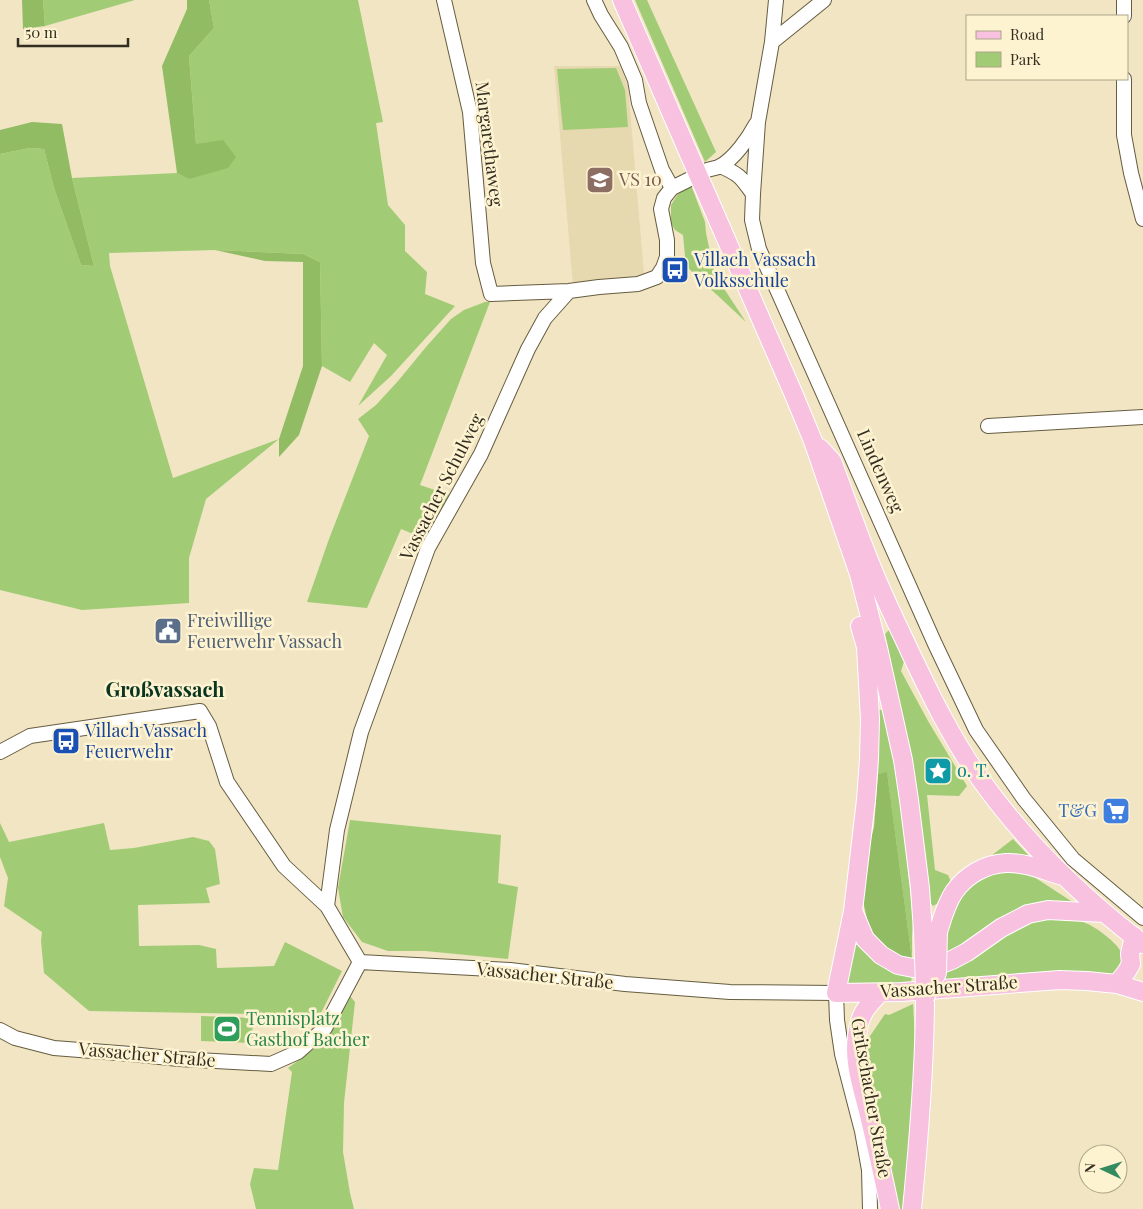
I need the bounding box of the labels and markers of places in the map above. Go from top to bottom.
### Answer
school or university icon: VS 10 [585,165,615,195]
place label: VS 10 [618,167,662,191]
place label: Villach Vassach Volksschule [693,247,817,292]
bus stop icon: Villach Vassach Volksschule [660,255,690,285]
place label: Freiwillige Feuerwehr Vassach [187,608,342,653]
public building icon: Freiwillige Feuerwehr Vassach [153,616,183,646]
place label: Villach Vassach Feuerwehr [84,718,208,763]
bus stop icon: Villach Vassach Feuerwehr [51,726,81,756]
place icon: o. T. [923,756,953,786]
place label: o. T. [957,758,990,782]
supermarket icon: T&G [1101,796,1131,826]
place label: T&G [1058,798,1097,822]
place label: Tennisplatz Gasthof Bacher [246,1006,369,1051]
sports icon: Tennisplatz Gasthof Bacher [212,1014,242,1044]

